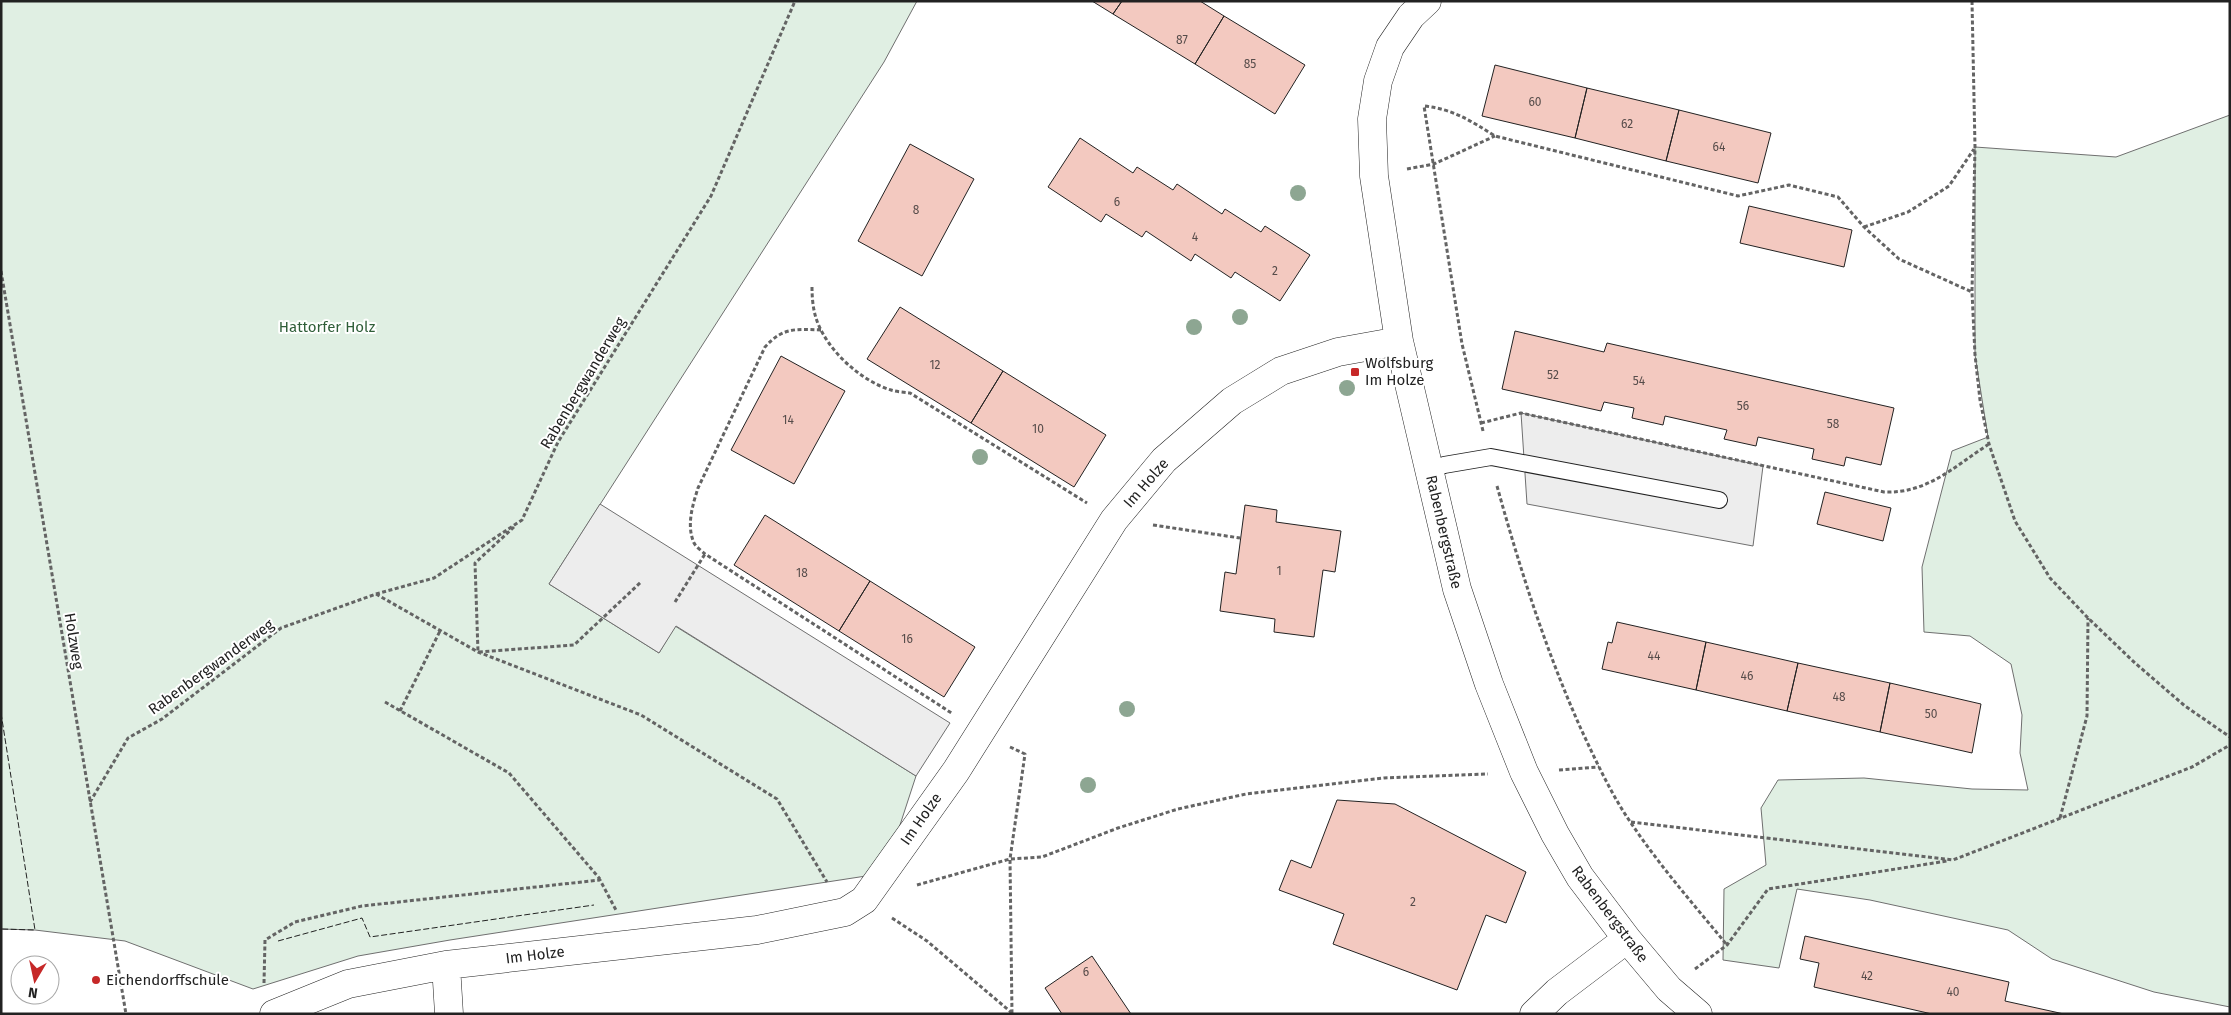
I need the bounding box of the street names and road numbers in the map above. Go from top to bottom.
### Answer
street label: Rabenbergwanderweg [537,314,630,452]
street label: Im Holze [1120,455,1172,511]
street label: Rabenbergstraße [1422,473,1466,591]
street label: Holzweg [61,612,87,671]
street label: Rabenbergwanderweg [145,615,277,719]
street label: Im Holze [897,790,945,848]
street label: Rabenbergstraße [1568,862,1652,966]
street label: Im Holze [504,942,566,968]

